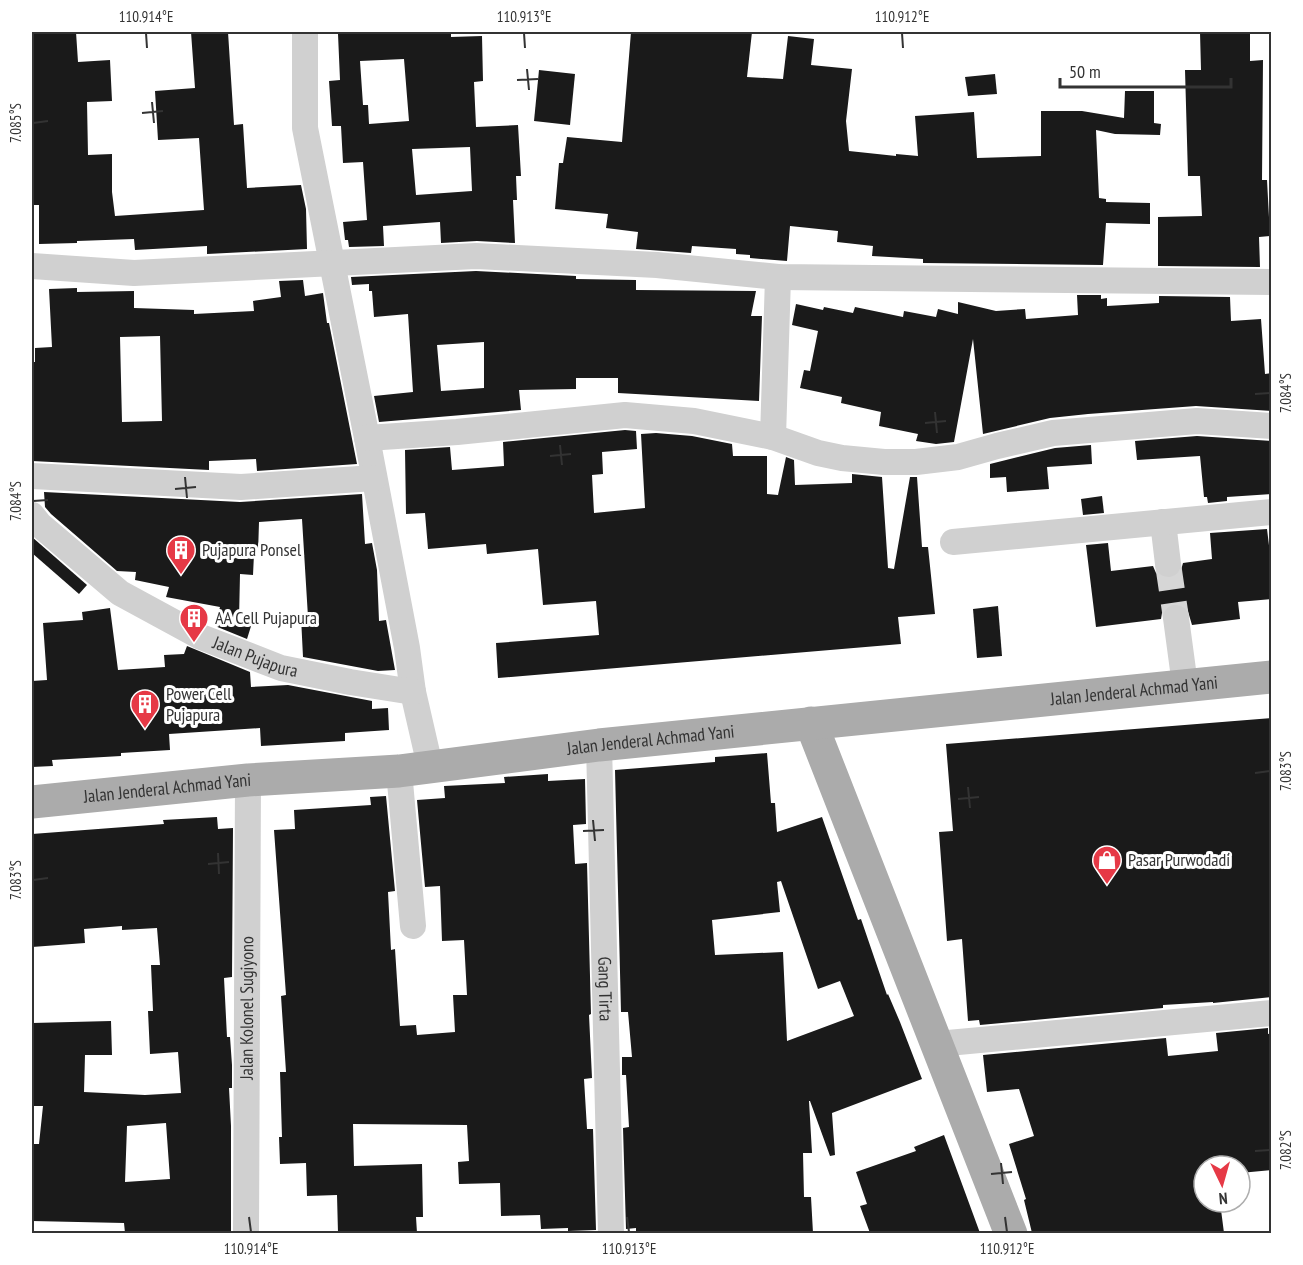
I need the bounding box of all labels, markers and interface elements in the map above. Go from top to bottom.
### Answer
text: 110.914°E [119,7,173,26]
text: 110.913°E [497,7,551,26]
text: 110.912°E [875,7,929,26]
scale bar [1060,51,1231,89]
text: 50 m [1069,60,1101,83]
text: 7.085°S [6,103,25,143]
text: 7.084°S [1276,373,1295,413]
text: 7.084°S [6,481,25,521]
building icon: Pujapura Ponsel [165,534,197,576]
place label: Pujapura Ponsel [202,538,302,561]
building icon: AA Cell Pujapura [178,602,210,644]
place label: AA Cell Pujapura [215,606,317,629]
street label: Jalan Pujapura [209,630,300,682]
street label: Jalan Jenderal Achmad Yani [1048,671,1219,710]
place label: Power Cell Pujapura [166,682,232,726]
building icon: Power Cell Pujapura [129,688,161,730]
street label: Jalan Jenderal Achmad Yani [565,719,735,760]
text: 7.083°S [1276,751,1295,791]
street label: Jalan Jenderal Achmad Yani [81,768,252,808]
shop icon: Pasar Purwodadi [1091,844,1123,886]
place label: Pasar Purwodadi [1128,848,1230,871]
text: 7.083°S [6,860,25,900]
street label: Jalan Kolonel Sugiyono [235,936,258,1081]
street label: Gang Tirta [593,956,618,1021]
text: 7.082°S [1276,1130,1295,1170]
north arrow [1192,1154,1252,1214]
text: N [1218,1189,1228,1209]
text: 110.914°E [224,1239,278,1258]
text: 110.913°E [602,1239,656,1258]
text: 110.912°E [980,1239,1034,1258]

